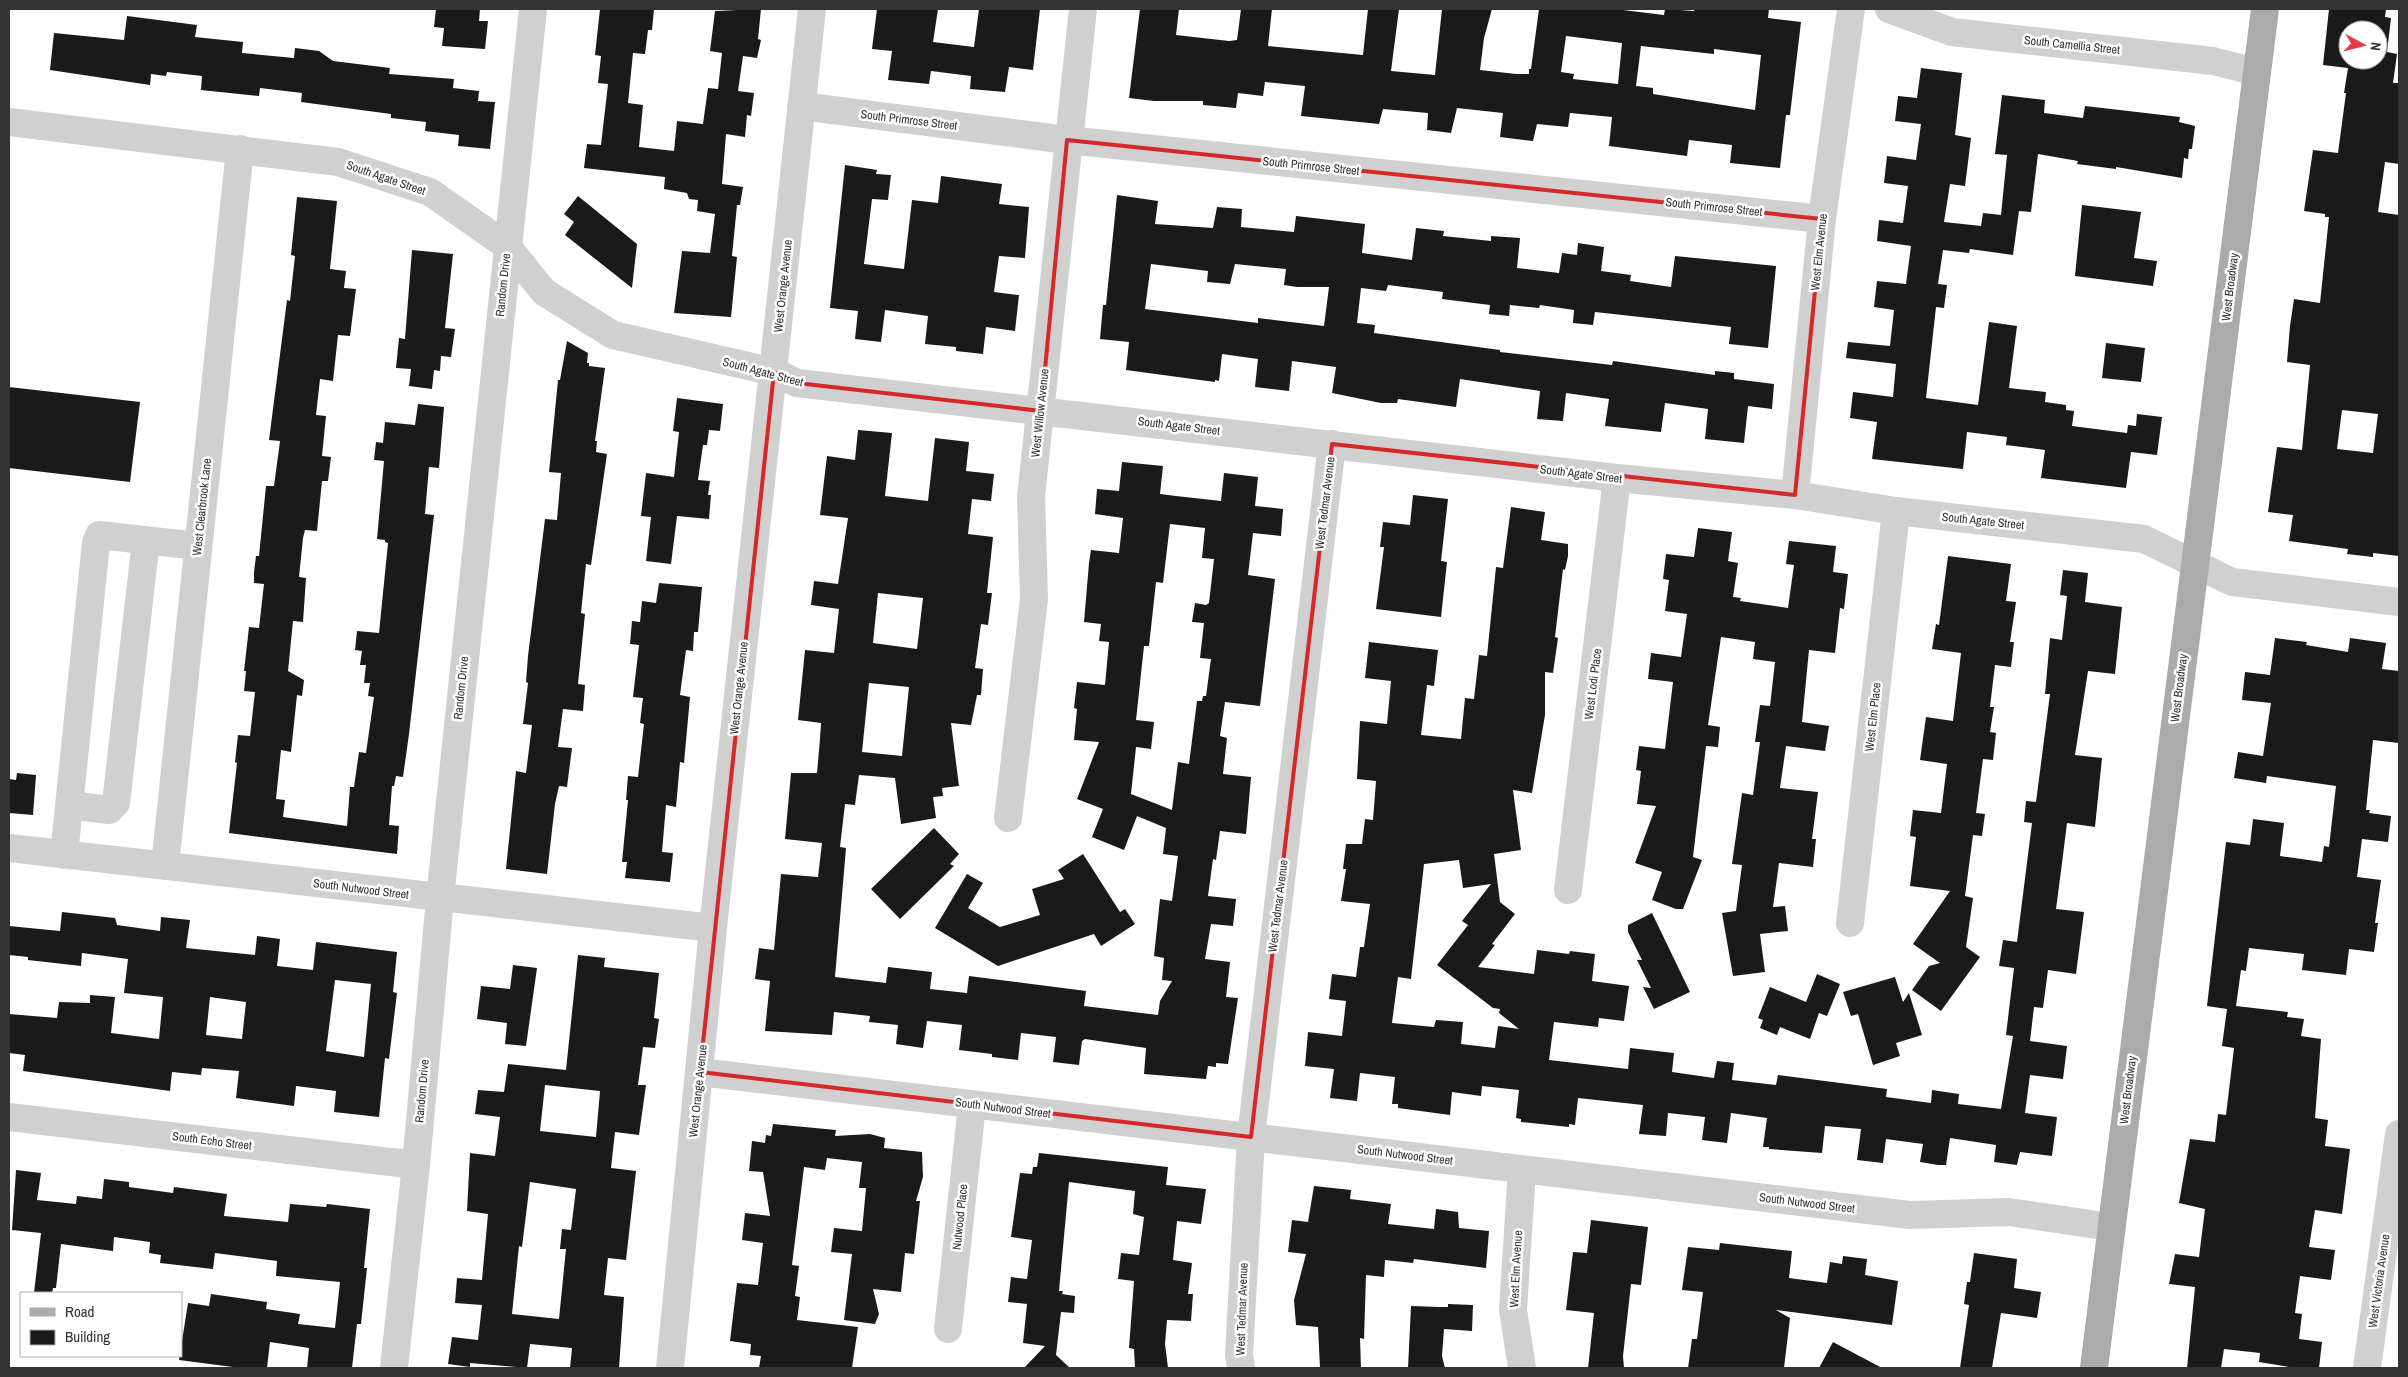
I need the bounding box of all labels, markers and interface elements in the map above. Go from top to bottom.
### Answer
north arrow [2338,20,2388,70]
street label: South Camellia Street [2023,32,2121,58]
text: N [2366,41,2385,52]
street label: South Primrose Street [860,106,959,134]
street label: South Primrose Street [1262,153,1361,179]
street label: South Agate Street [344,157,428,199]
street label: South Primrose Street [1665,194,1764,220]
street label: West Elm Avenue [1807,213,1831,291]
street label: West Orange Avenue [770,239,796,333]
street label: West Broadway [2218,252,2242,322]
street label: Random Drive [492,253,514,317]
street label: South Agate Street [721,354,805,390]
street label: West Willow Avenue [1027,368,1053,458]
street label: South Agate Street [1137,413,1221,439]
street label: West Tedmar Avenue [1311,456,1339,550]
street label: West Clearbrook Lane [189,458,215,556]
street label: South Agate Street [1539,461,1623,487]
street label: South Agate Street [1941,509,2025,533]
street label: West Orange Avenue [726,641,752,735]
street label: West Lodi Place [1581,648,1605,720]
street label: West Broadway [2167,653,2191,723]
street label: Random Drive [450,656,472,720]
street label: West Elm Place [1861,682,1885,752]
street label: West Tedmar Avenue [1264,859,1292,953]
street label: South Nutwood Street [312,875,410,903]
street label: West Orange Avenue [685,1044,711,1138]
street label: West Broadway [2116,1055,2140,1125]
street label: Random Drive [411,1059,433,1123]
street label: South Nutwood Street [954,1094,1052,1122]
street label: South Echo Street [171,1128,253,1154]
street label: South Nutwood Street [1356,1141,1454,1169]
street label: Nutwood Place [949,1183,971,1251]
street label: South Nutwood Street [1758,1189,1856,1217]
street label: West Elm Avenue [1506,1230,1526,1308]
street label: West Victoria Avenue [2365,1233,2393,1329]
street label: West Tedmar Avenue [1232,1262,1252,1356]
legend [20,1292,182,1357]
text: Road [65,1301,94,1322]
text: Building [65,1326,110,1347]

